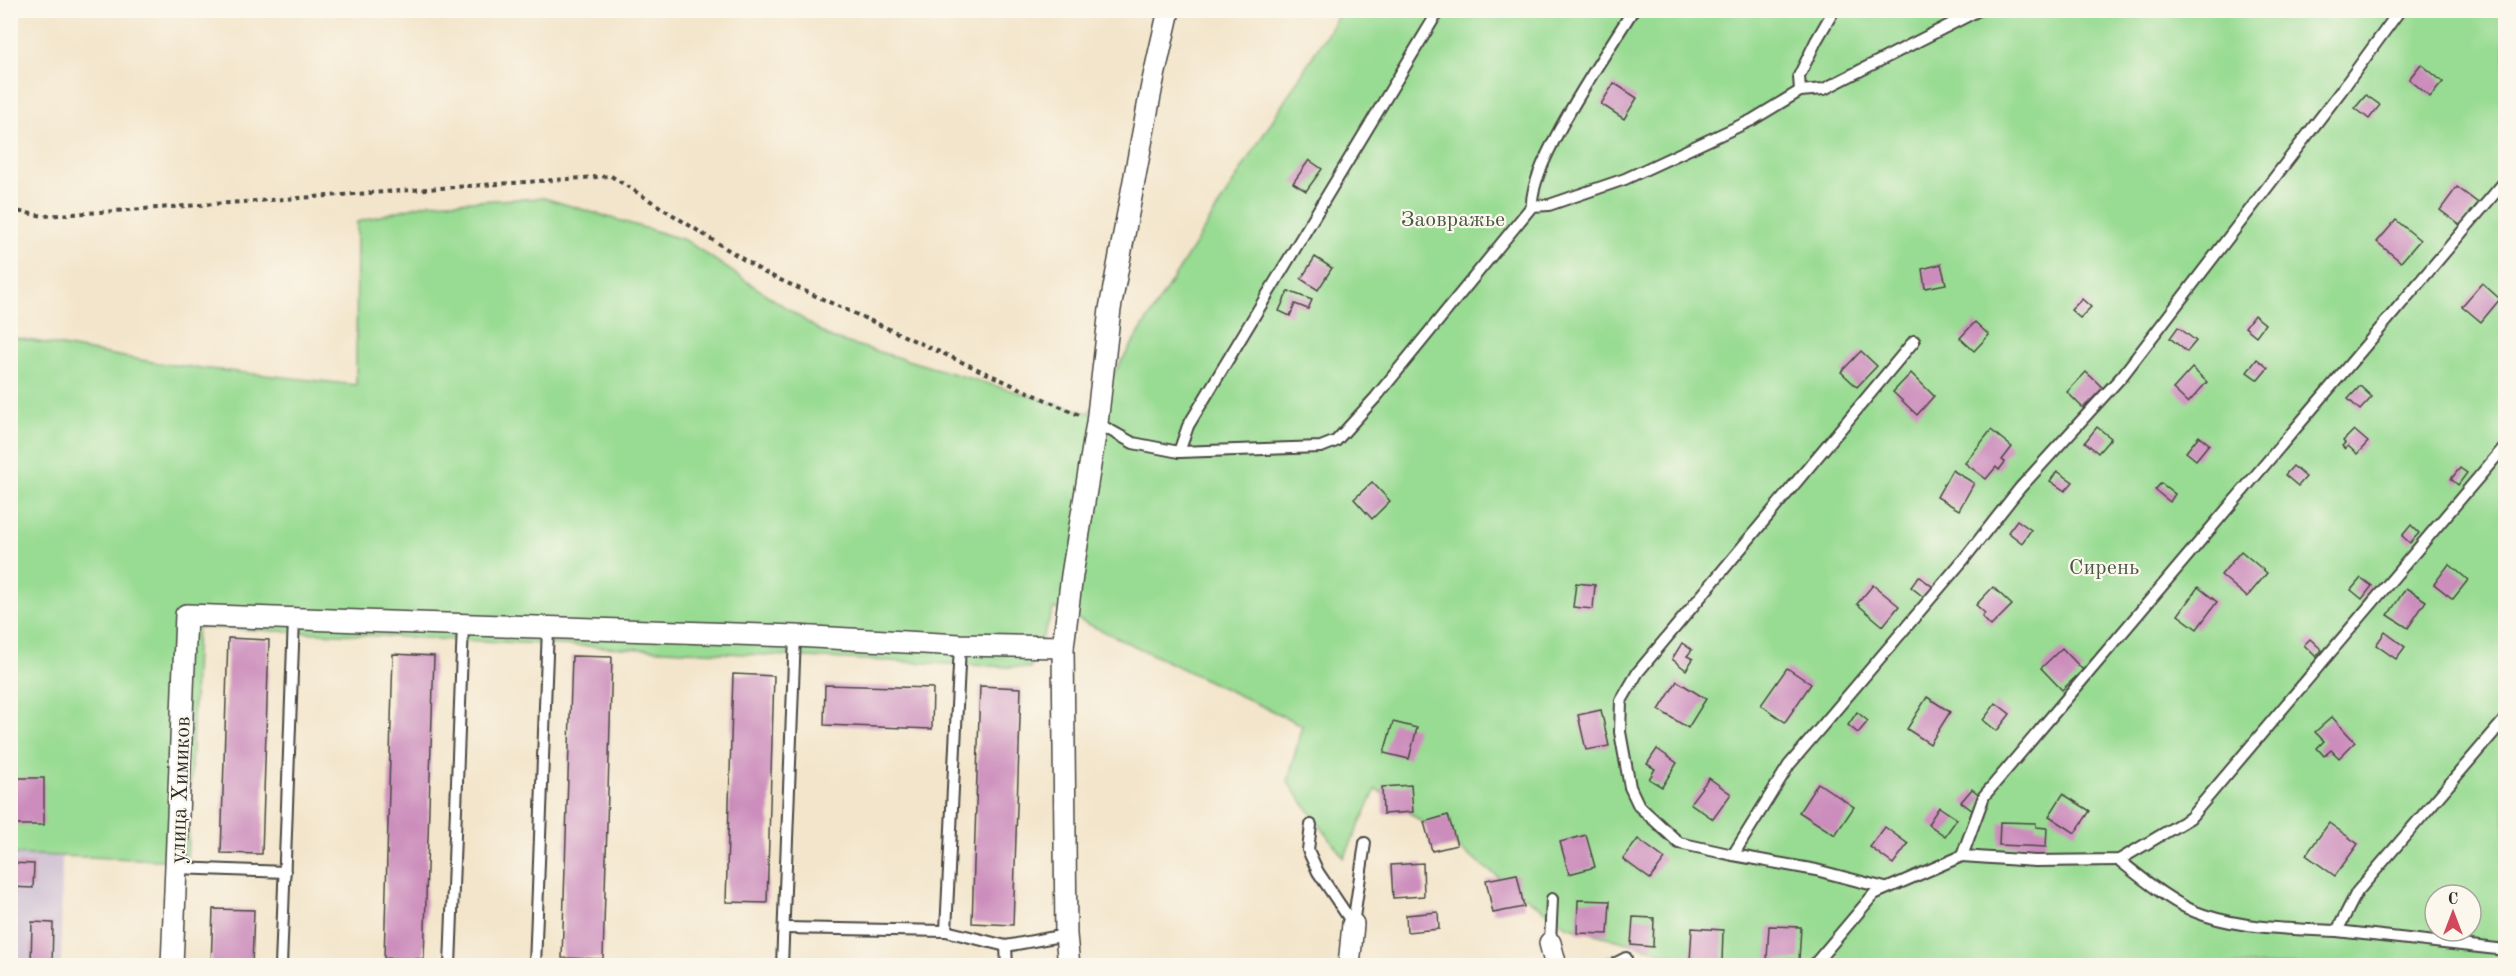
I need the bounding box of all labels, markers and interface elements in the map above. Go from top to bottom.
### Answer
park label: Заовражье [1401,209,1505,231]
park label: Сирень [2069,557,2139,579]
street label: улица Химиков [167,716,195,864]
north arrow [2423,883,2483,943]
text: С [2448,892,2458,908]

